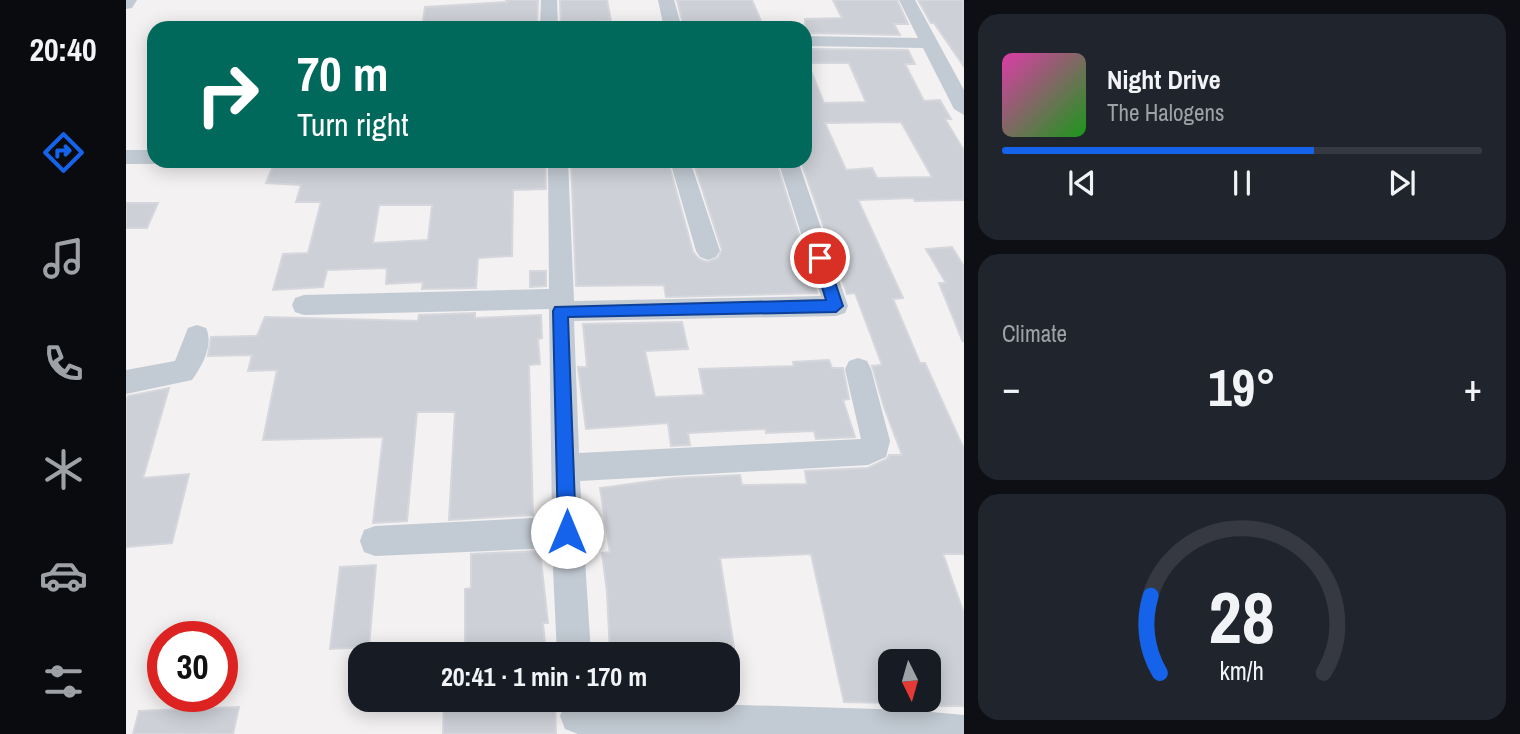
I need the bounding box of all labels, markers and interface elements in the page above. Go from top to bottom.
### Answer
text: 20:40 [29,28,97,71]
text: 70 m [297,40,389,106]
icon: right [182,49,273,140]
text: Night Drive [1107,62,1221,97]
text: The Halogens [1107,97,1224,128]
text: Turn right [297,103,409,146]
icon: directions [39,128,88,177]
icon: previous [1063,164,1101,202]
icon: pause [1223,164,1261,202]
icon: next [1383,164,1421,202]
pin [790,228,850,288]
icon: music [39,234,88,283]
icon: arrive [801,239,839,277]
text: Climate [1002,318,1067,349]
icon: phone [39,339,88,388]
text: 19° [1208,352,1276,422]
text: − [1002,362,1020,413]
text: + [1464,362,1482,413]
icon: climate [39,445,88,494]
position arrow [530,495,604,569]
icon: car [39,551,88,600]
text: 28 [1209,568,1275,666]
speed limit sign: 30 [147,621,238,712]
north arrow [878,649,942,712]
map controls [878,649,941,712]
text: km/h [1220,654,1264,688]
icon: filters [39,657,88,706]
text: 20:41 · 1 min · 170 m [441,659,647,694]

